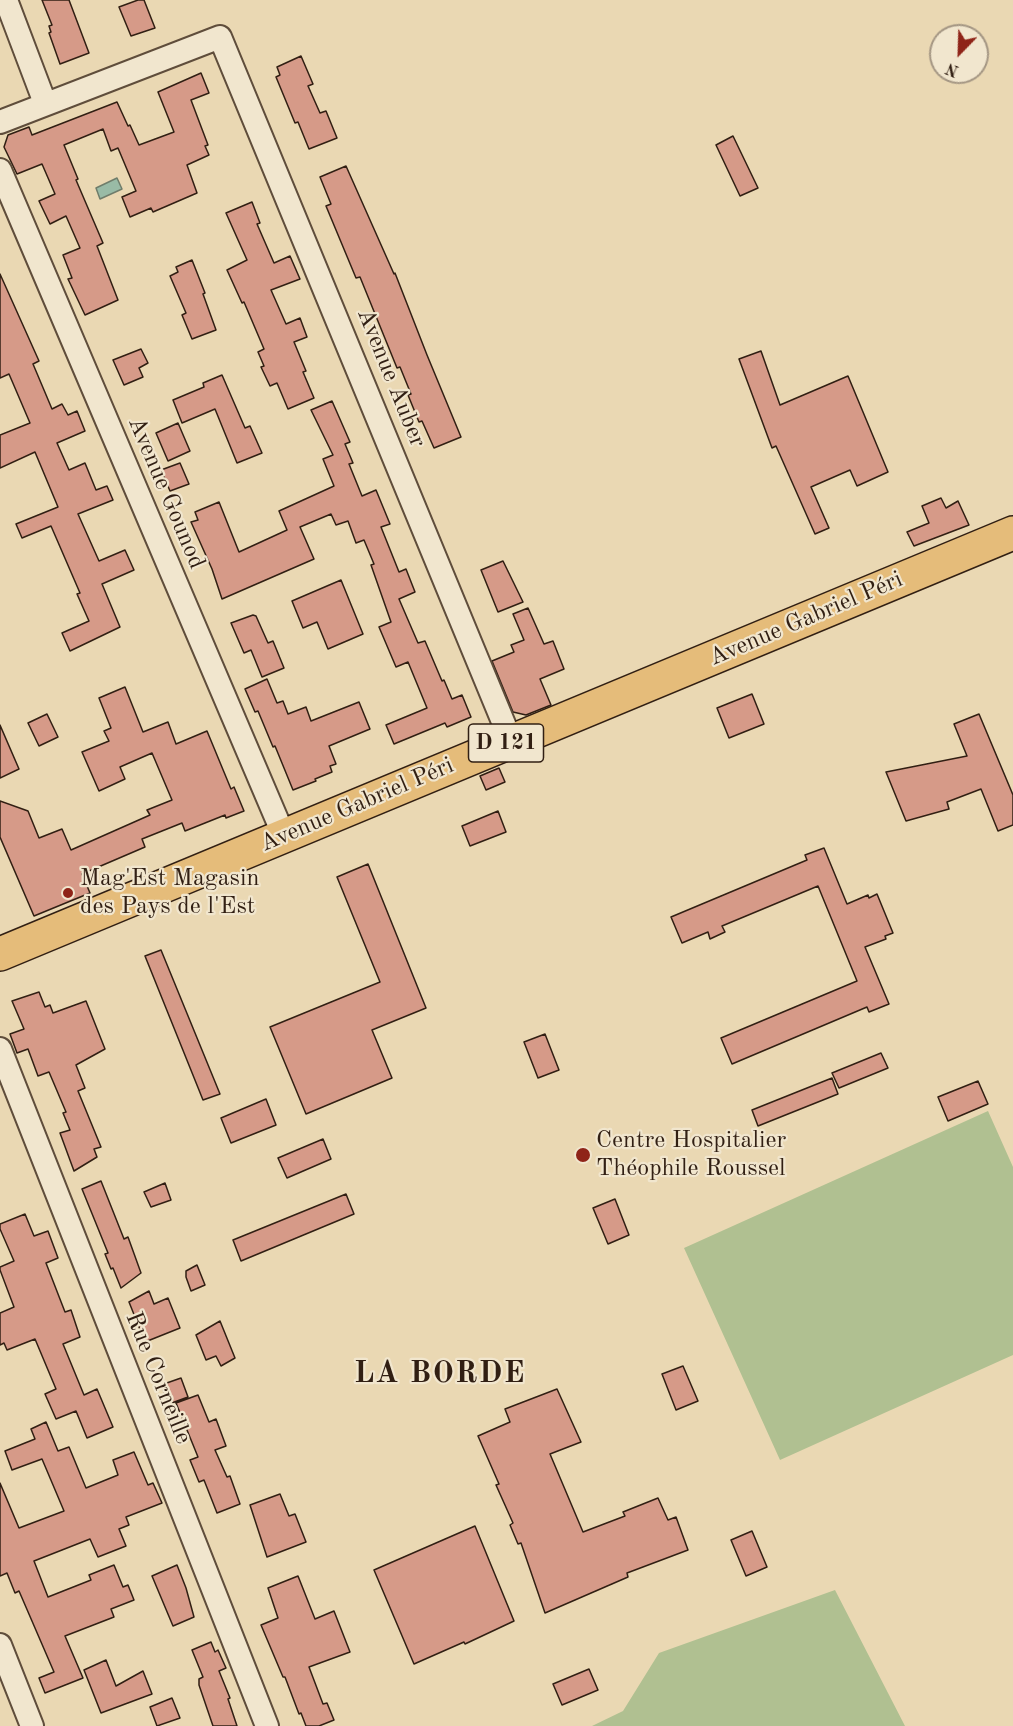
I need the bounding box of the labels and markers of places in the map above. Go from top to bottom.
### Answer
place label: Mag'Est Magasin des Pays de l'Est [80,865,259,921]
marker: Mag'Est Magasin des Pays de l'Est [61,886,75,900]
place label: Centre Hospitalier Théophile Roussel [596,1127,786,1183]
marker: Centre Hospitalier Théophile Roussel [574,1146,592,1164]

